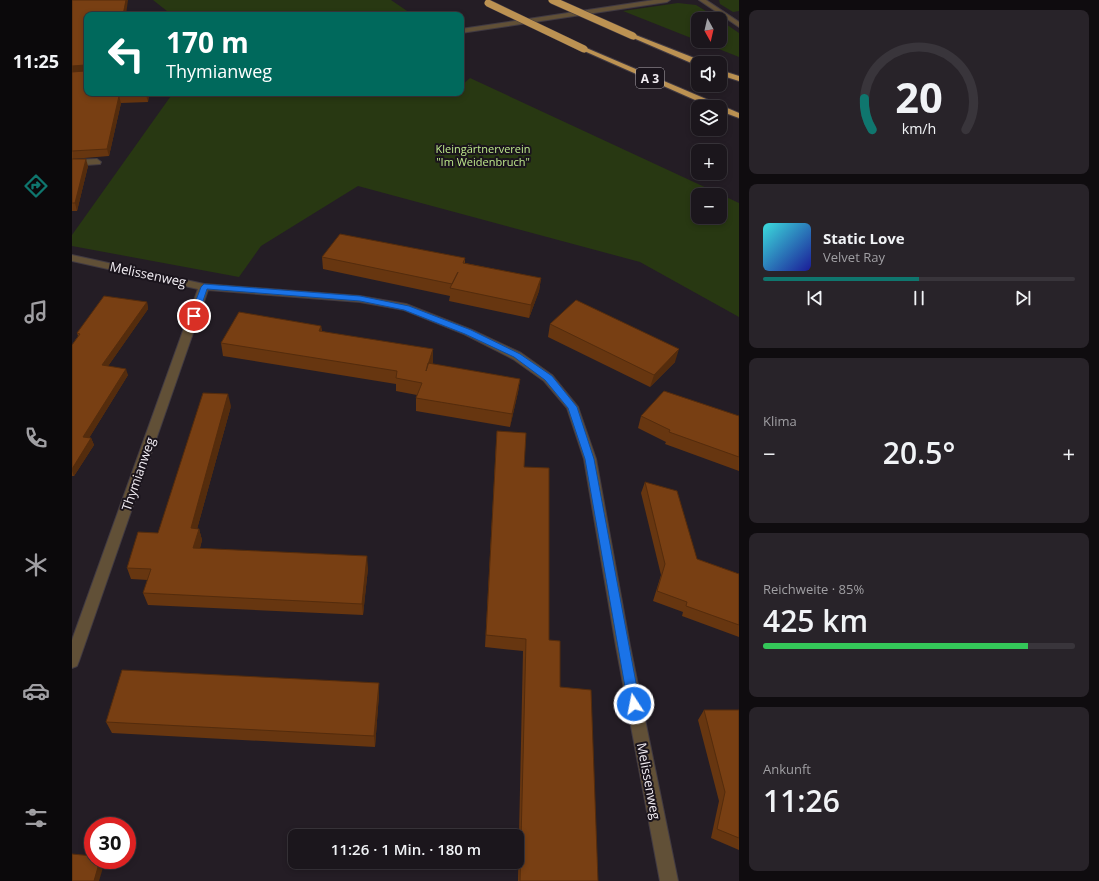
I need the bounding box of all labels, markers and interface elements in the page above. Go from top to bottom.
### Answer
north arrow [691,12,727,48]
map controls [691,12,727,224]
text: 170 m [166,23,249,61]
icon: left [100,28,152,80]
text: 11:25 [13,49,59,73]
button: sound [691,56,727,92]
text: Thymianweg [166,59,272,83]
road number: A 3 [636,68,664,88]
text: 20 [895,69,943,125]
button: layers [691,100,727,136]
text: km/h [902,119,936,138]
park label: Kleingärtnerverein "Im Weidenbruch" [436,141,531,169]
button: + [691,144,727,180]
icon: directions [22,172,50,200]
button: − [691,188,727,224]
text: Static Love [823,228,905,248]
text: Velvet Ray [823,248,885,266]
street label: Melissenweg [108,257,188,291]
icon: previous [804,287,826,309]
icon: pause [908,287,930,309]
icon: next [1012,287,1034,309]
icon: music [22,298,50,326]
pin [177,299,211,333]
icon: arrive [183,305,205,327]
text: Klima [763,412,797,430]
icon: phone [22,424,50,452]
text: 20.5° [883,432,955,473]
street label: Thymianweg [117,435,159,513]
text: − [763,438,776,468]
text: + [1062,438,1075,468]
icon: climate [22,551,50,579]
text: Reichweite · 85% [763,580,864,598]
text: 425 km [763,600,868,641]
icon: car [22,677,50,705]
position arrow [613,683,655,725]
street label: Melissenweg [633,741,665,821]
text: Ankunft [763,760,811,778]
text: 11:26 [763,780,840,821]
icon: filters [22,804,50,832]
speed limit sign: 30 [84,817,136,869]
text: 11:26 · 1 Min. · 180 m [331,839,481,859]

